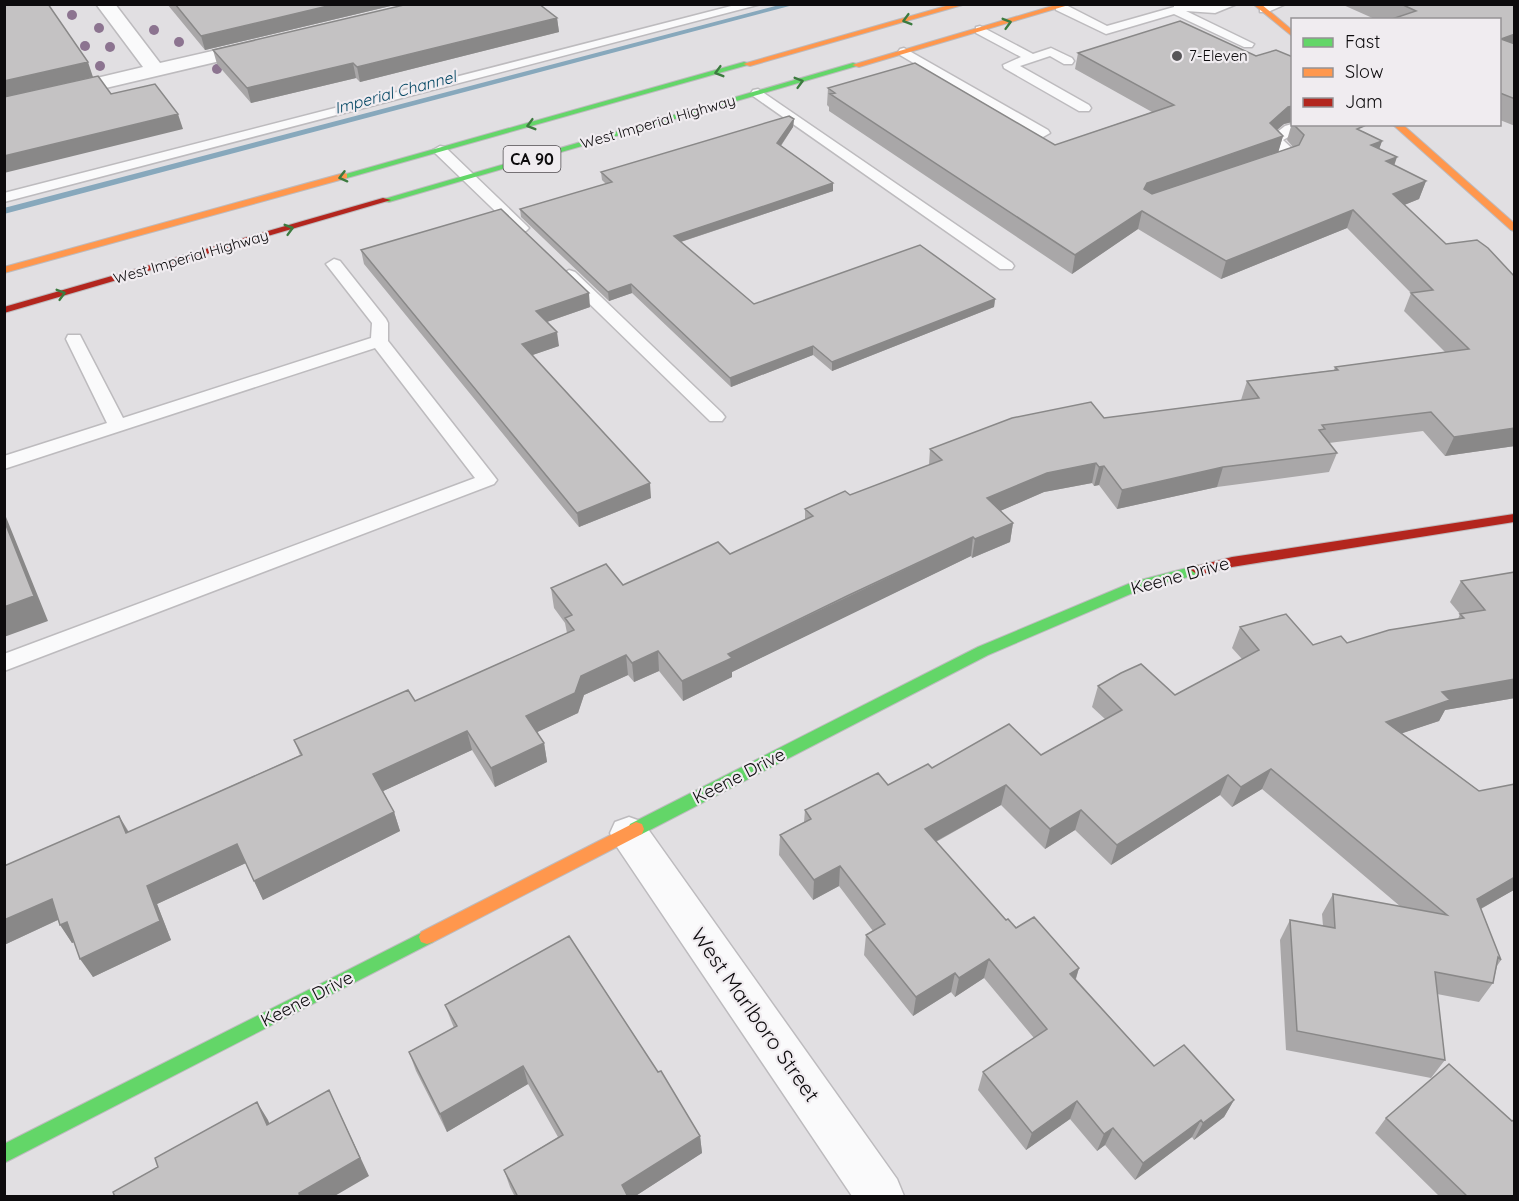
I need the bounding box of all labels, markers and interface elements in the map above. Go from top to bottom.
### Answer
one-way arrow [902,13,913,25]
one-way arrow [1002,17,1012,30]
legend [1291,18,1501,126]
text: Fast [1345,30,1380,53]
place label: 7-Eleven [1189,46,1248,65]
marker: 7-Eleven [1170,49,1184,63]
text: Slow [1345,60,1383,83]
one-way arrow [714,65,724,78]
water label: Imperial Channel [332,66,460,118]
one-way arrow [794,76,804,89]
street label: West Imperial Highway [578,90,738,153]
text: Jam [1345,90,1383,113]
one-way arrow [526,117,536,130]
road number: CA 90 [504,146,560,172]
one-way arrow [339,169,349,182]
one-way arrow [283,224,294,236]
street label: West Imperial Highway [111,225,271,288]
one-way arrow [55,289,66,301]
street label: Keene Drive [1128,551,1232,600]
street label: Keene Drive [689,742,789,809]
street label: West Marlboro Street [686,922,826,1106]
street label: Keene Drive [257,965,357,1032]

